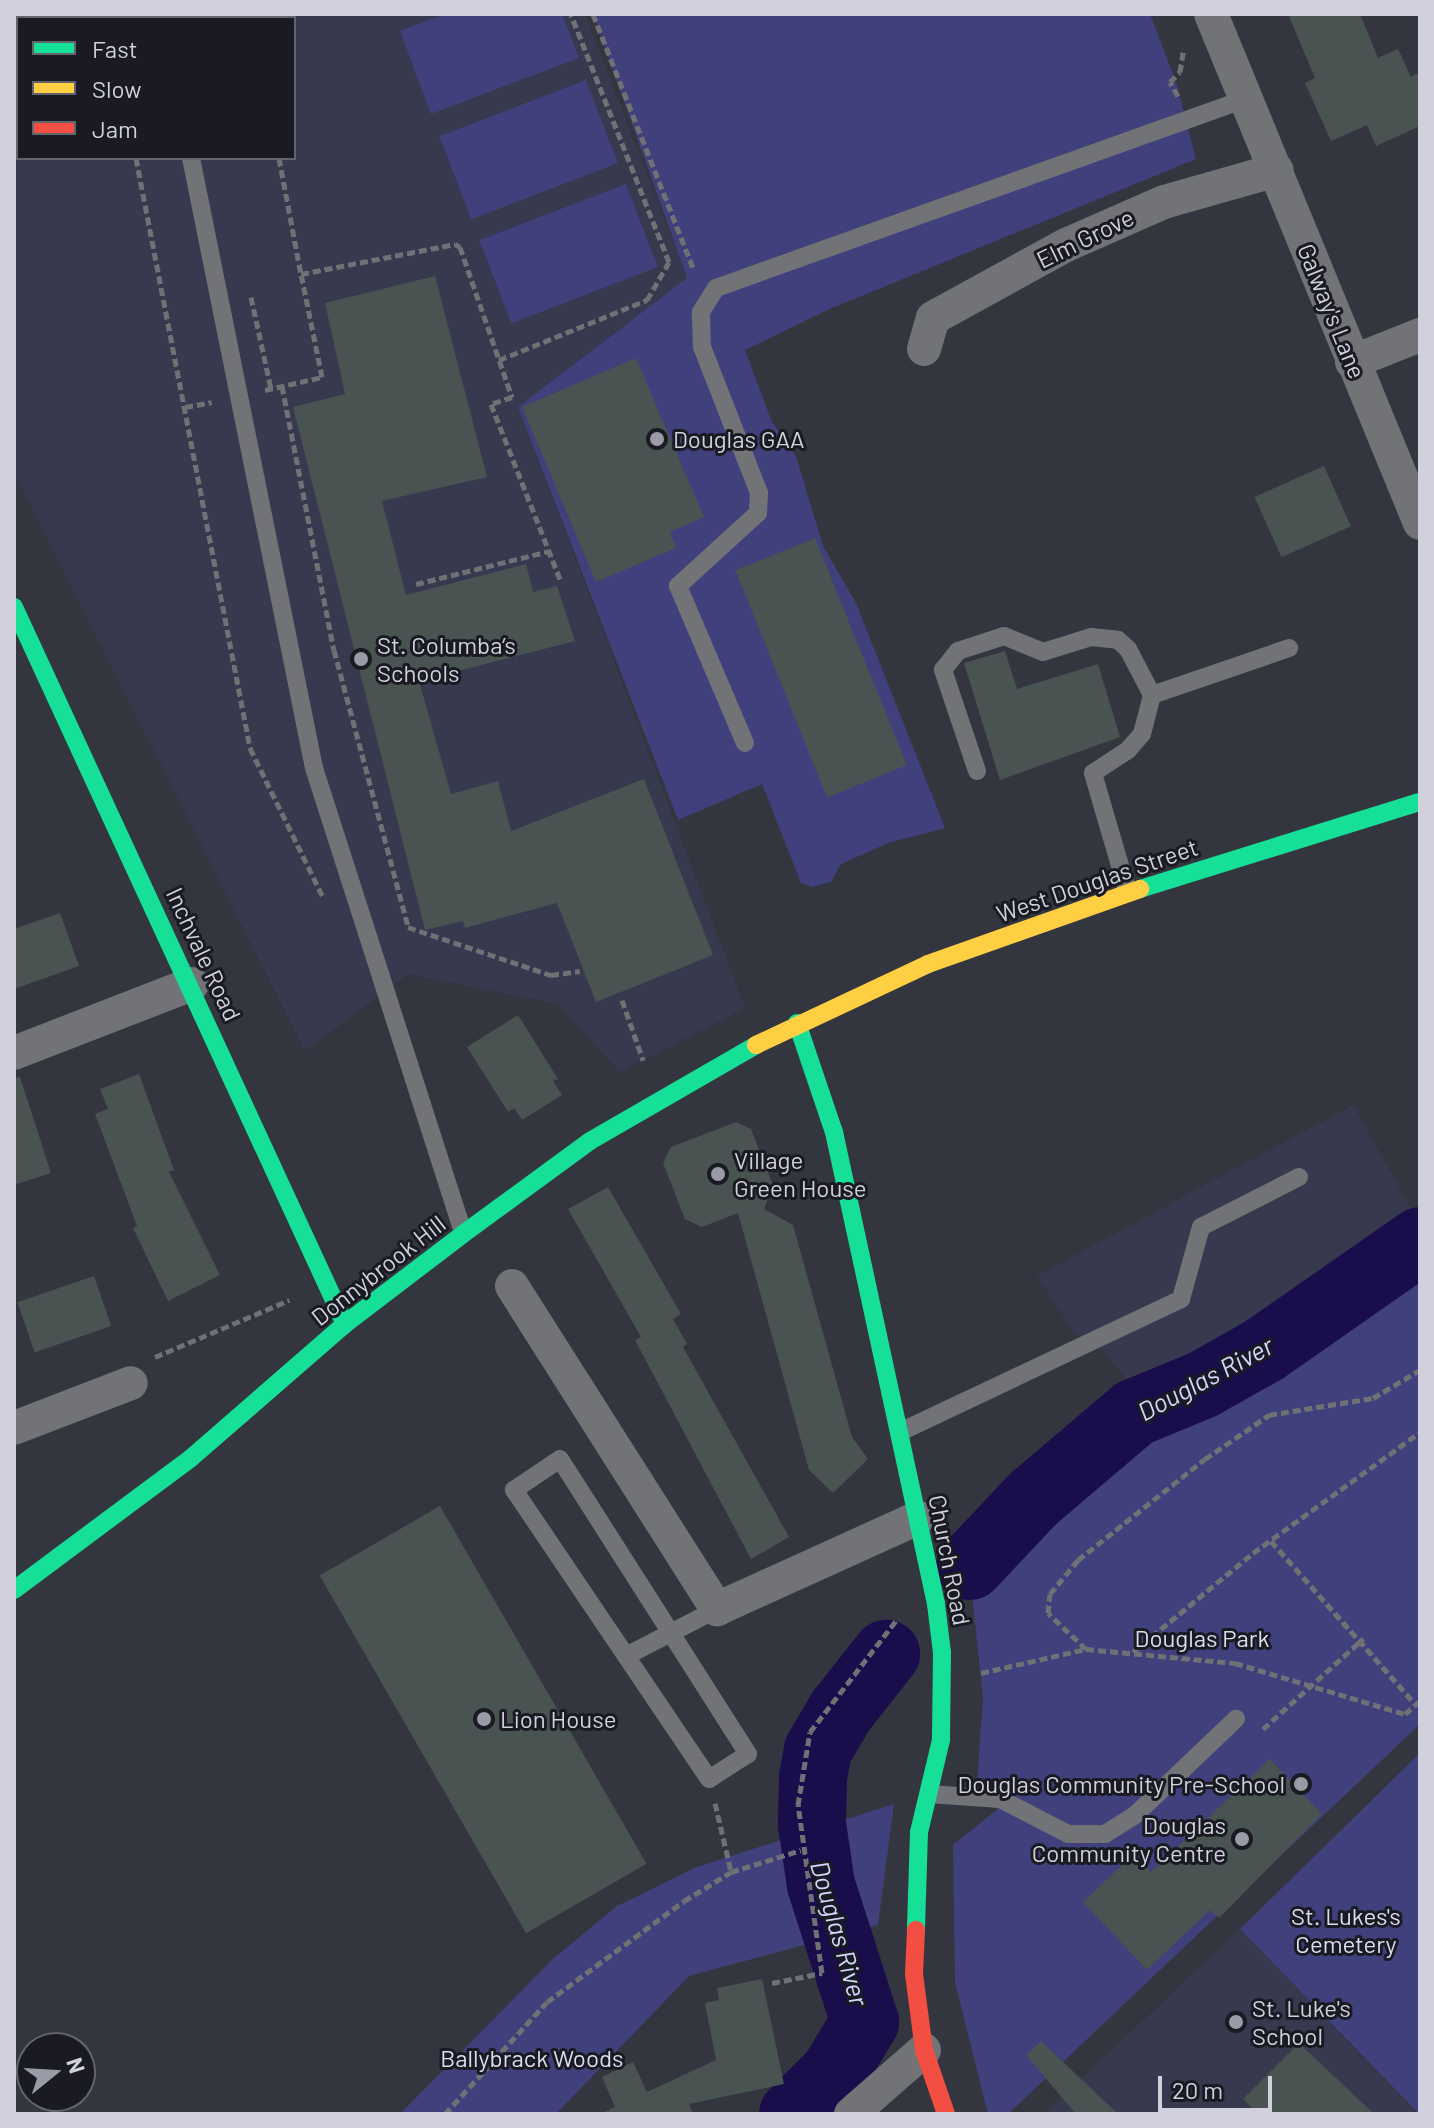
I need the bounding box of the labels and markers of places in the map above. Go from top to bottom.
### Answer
place label: Douglas GAA [673,425,805,453]
marker: Douglas GAA [648,430,666,448]
place label: St. Columba’s Schools [377,631,516,687]
marker: St. Columba’s Schools [352,650,370,668]
place label: Village Green House [734,1146,867,1202]
marker: Village Green House [709,1165,727,1183]
place label: Lion House [500,1705,617,1733]
marker: Lion House [475,1710,493,1728]
place label: Douglas Community Pre-School [957,1770,1285,1798]
marker: Douglas Community Pre-School [1292,1775,1310,1793]
place label: Douglas Community Centre [1032,1811,1226,1867]
marker: Douglas Community Centre [1233,1830,1251,1848]
place label: St. Luke's School [1252,1994,1351,2050]
marker: St. Luke's School [1227,2013,1245,2031]

